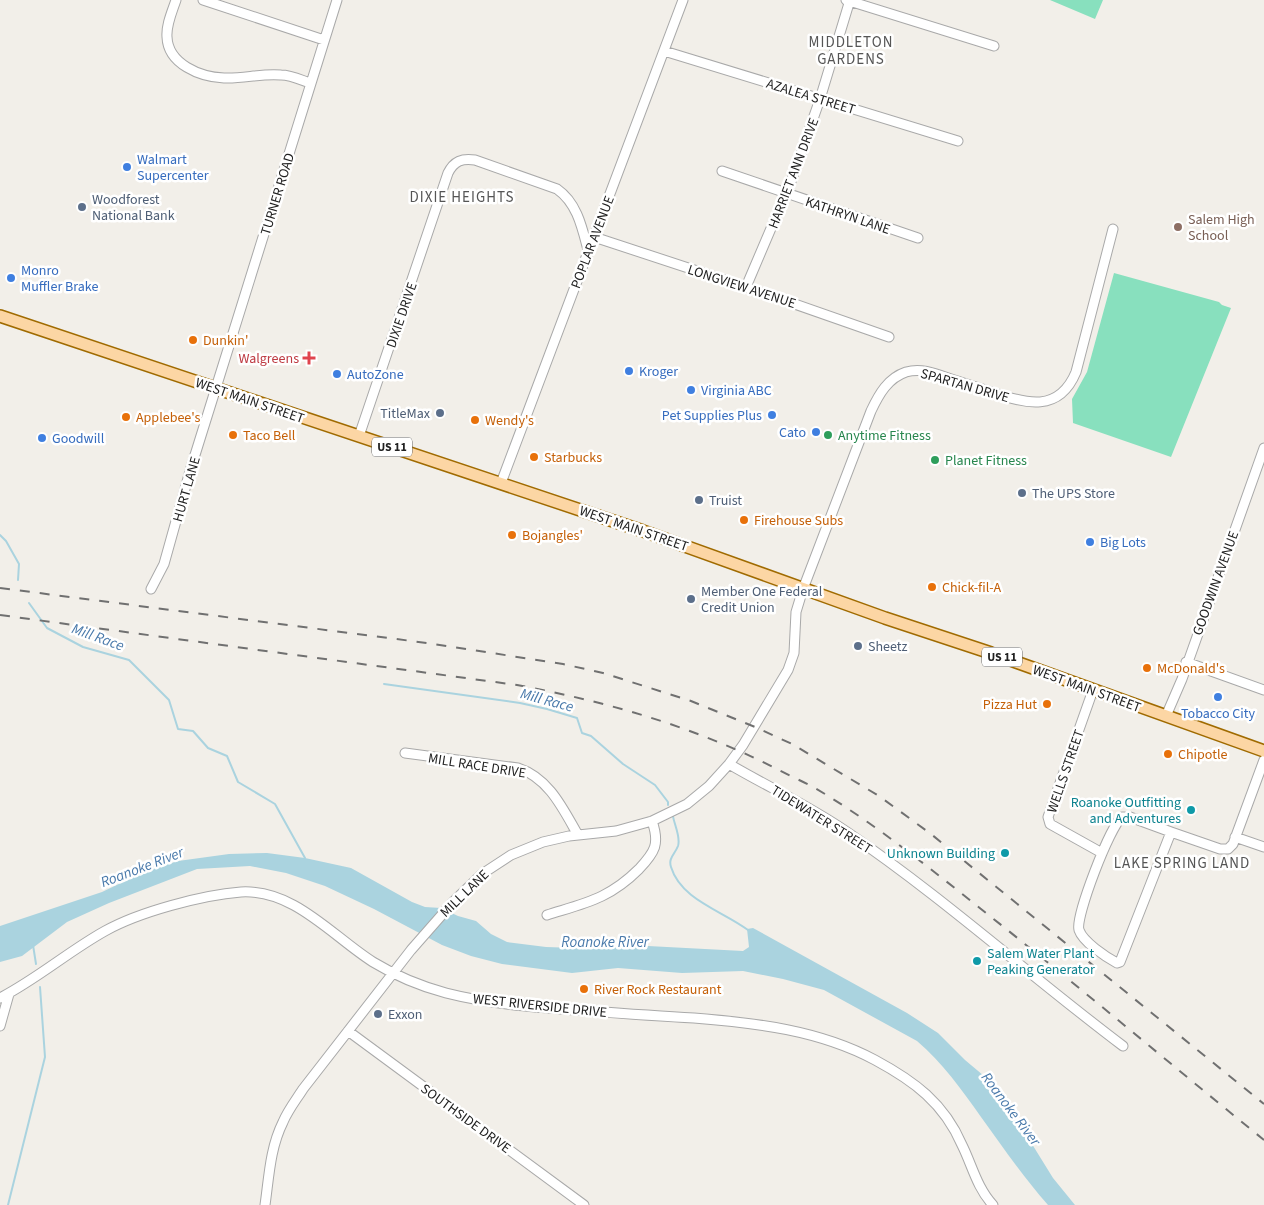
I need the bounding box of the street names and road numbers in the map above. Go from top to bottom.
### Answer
street label: AZALEA STREET [764,74,858,120]
street label: HARRIET ANN DRIVE [764,115,824,232]
street label: TURNER ROAD [256,151,300,238]
street label: KATHRYN LANE [802,192,893,240]
street label: POPLAR AVENUE [566,193,620,292]
street label: LONGVIEW AVENUE [685,260,798,314]
street label: DIXIE DRIVE [381,280,423,351]
street label: SPARTAN DRIVE [918,364,1011,408]
street label: WEST MAIN STREET [192,373,307,429]
road number: US 11 [372,438,412,457]
street label: HURT LANE [168,454,206,524]
street label: WEST MAIN STREET [576,501,691,557]
street label: GOODWIN AVENUE [1188,528,1244,638]
road number: US 11 [982,648,1022,666]
street label: WEST MAIN STREET [1030,660,1144,718]
street label: WELLS STREET [1042,727,1090,816]
street label: MILL RACE DRIVE [427,748,527,784]
street label: TIDEWATER STREET [767,781,876,859]
street label: MILL LANE [436,865,494,922]
street label: WEST RIVERSIDE DRIVE [472,989,608,1023]
street label: SOUTHSIDE DRIVE [416,1079,515,1158]

